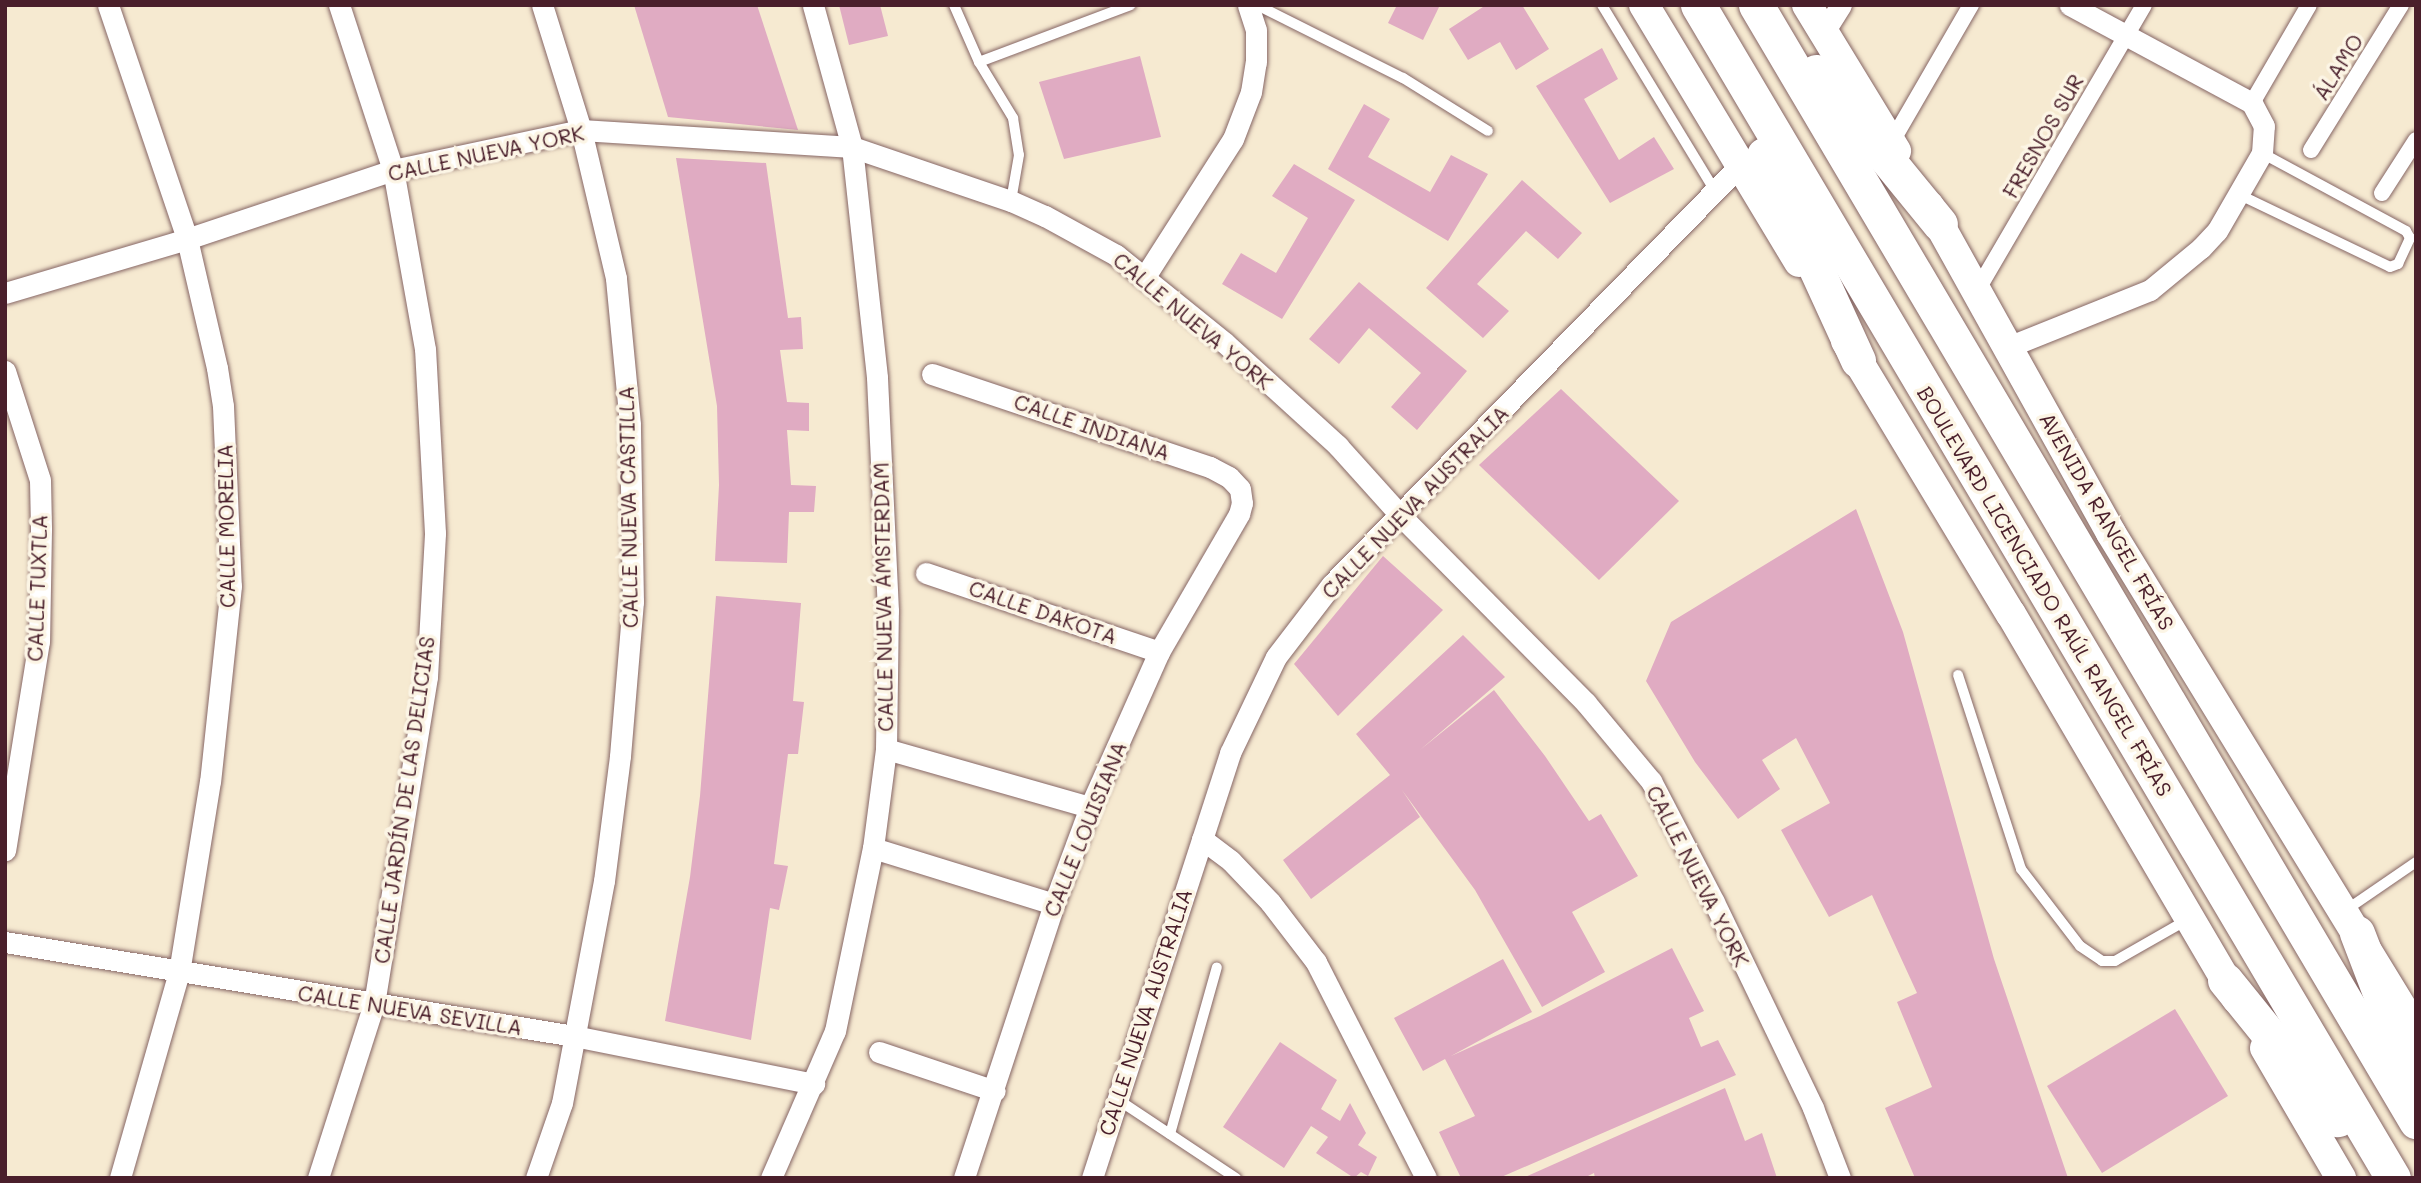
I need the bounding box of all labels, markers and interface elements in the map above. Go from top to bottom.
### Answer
street label: ÁLAMO [2308,29,2368,105]
street label: FRESNOS SUR [1997,70,2089,202]
street label: CALLE NUEVA YORK [386,120,586,186]
street label: CALLE NUEVA YORK [1108,247,1278,395]
street label: BOULEVARD LICENCIADO RAÚL RANGEL FRÍAS [1912,382,2178,800]
street label: CALLE NUEVA CASTILLA [613,386,643,628]
street label: CALLE INDIANA [1011,389,1173,465]
street label: CALLE NUEVA AUSTRALIA [1316,400,1514,604]
street label: AVENIDA RANGEL FRÍAS [2034,408,2180,634]
street label: CALLE MORELIA [212,444,240,608]
street label: CALLE NUEVA ÁMSTERDAM [868,462,898,732]
street label: CALLE TUXTLA [22,514,52,662]
street label: CALLE DAKOTA [966,575,1120,649]
street label: CALLE JARDÍN DE LAS DELICIAS [369,635,439,965]
street label: CALLE LOUISIANA [1038,738,1132,920]
street label: CALLE NUEVA YORK [1641,781,1755,971]
street label: CALLE NUEVA AUSTRALIA [1093,885,1197,1139]
street label: CALLE NUEVA SEVILLA [296,980,524,1040]

